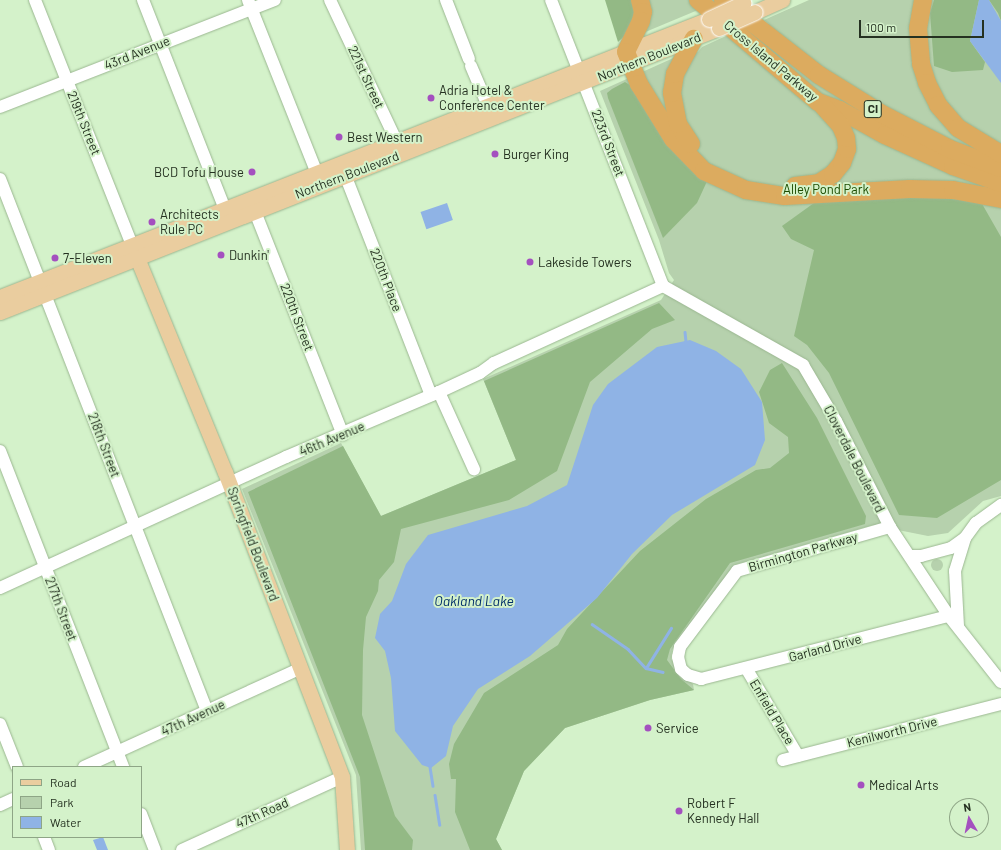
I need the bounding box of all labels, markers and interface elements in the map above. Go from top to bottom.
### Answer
scale bar [861,12,986,38]
street label: Cross Island Parkway [721,17,821,105]
text: 100 m [866,20,896,34]
street label: Northern Boulevard [595,29,703,85]
street label: 43rd Avenue [102,33,172,73]
street label: 221st Street [345,43,387,111]
place label: Adria Hotel & Conference Center [439,83,545,114]
street label: 219th Street [64,89,104,157]
marker: Adria Hotel & Conference Center [426,93,436,103]
road number: CI [863,99,883,119]
street label: 223rd Street [588,107,628,179]
place label: Best Western [347,129,423,145]
marker: Best Western [334,132,344,142]
place label: Burger King [503,146,569,162]
street label: Northern Boulevard [293,148,401,202]
marker: Burger King [490,149,500,159]
place label: BCD Tofu House [154,164,244,180]
marker: BCD Tofu House [247,167,257,177]
park label: Alley Pond Park [783,181,869,197]
place label: Architects Rule PC [160,207,219,238]
marker: Architects Rule PC [147,217,157,227]
street label: 220th Place [367,246,405,314]
place label: Dunkin' [229,247,269,263]
place label: 7-Eleven [63,250,112,266]
marker: Dunkin' [216,250,226,260]
marker: 7-Eleven [50,253,60,263]
place label: Lakeside Towers [538,254,632,270]
marker: Lakeside Towers [525,257,535,267]
street label: 220th Street [277,281,317,353]
street label: Cloverdale Boulevard [820,403,888,515]
street label: 218th Street [85,410,123,480]
street label: 46th Avenue [297,418,367,460]
street label: Springfield Boulevard [224,485,282,603]
street label: Birmington Parkway [747,529,859,575]
street label: 217th Street [42,575,80,643]
water label: Oakland Lake [434,593,514,609]
street label: Garland Drive [787,631,863,665]
street label: Enfield Place [746,677,798,747]
street label: 47th Avenue [159,696,227,740]
street label: Kenilworth Drive [845,713,939,751]
place label: Service [656,720,699,736]
marker: Service [643,723,653,733]
legend [12,766,142,838]
text: Road [50,775,77,789]
place label: Medical Arts [869,777,938,793]
marker: Medical Arts [856,780,866,790]
street label: 47th Road [233,794,291,832]
text: Park [50,795,74,809]
place label: Robert F Kennedy Hall [687,796,759,827]
north arrow [949,798,989,838]
text: N [963,800,972,814]
marker: Robert F Kennedy Hall [674,806,684,816]
text: Water [50,815,81,829]

